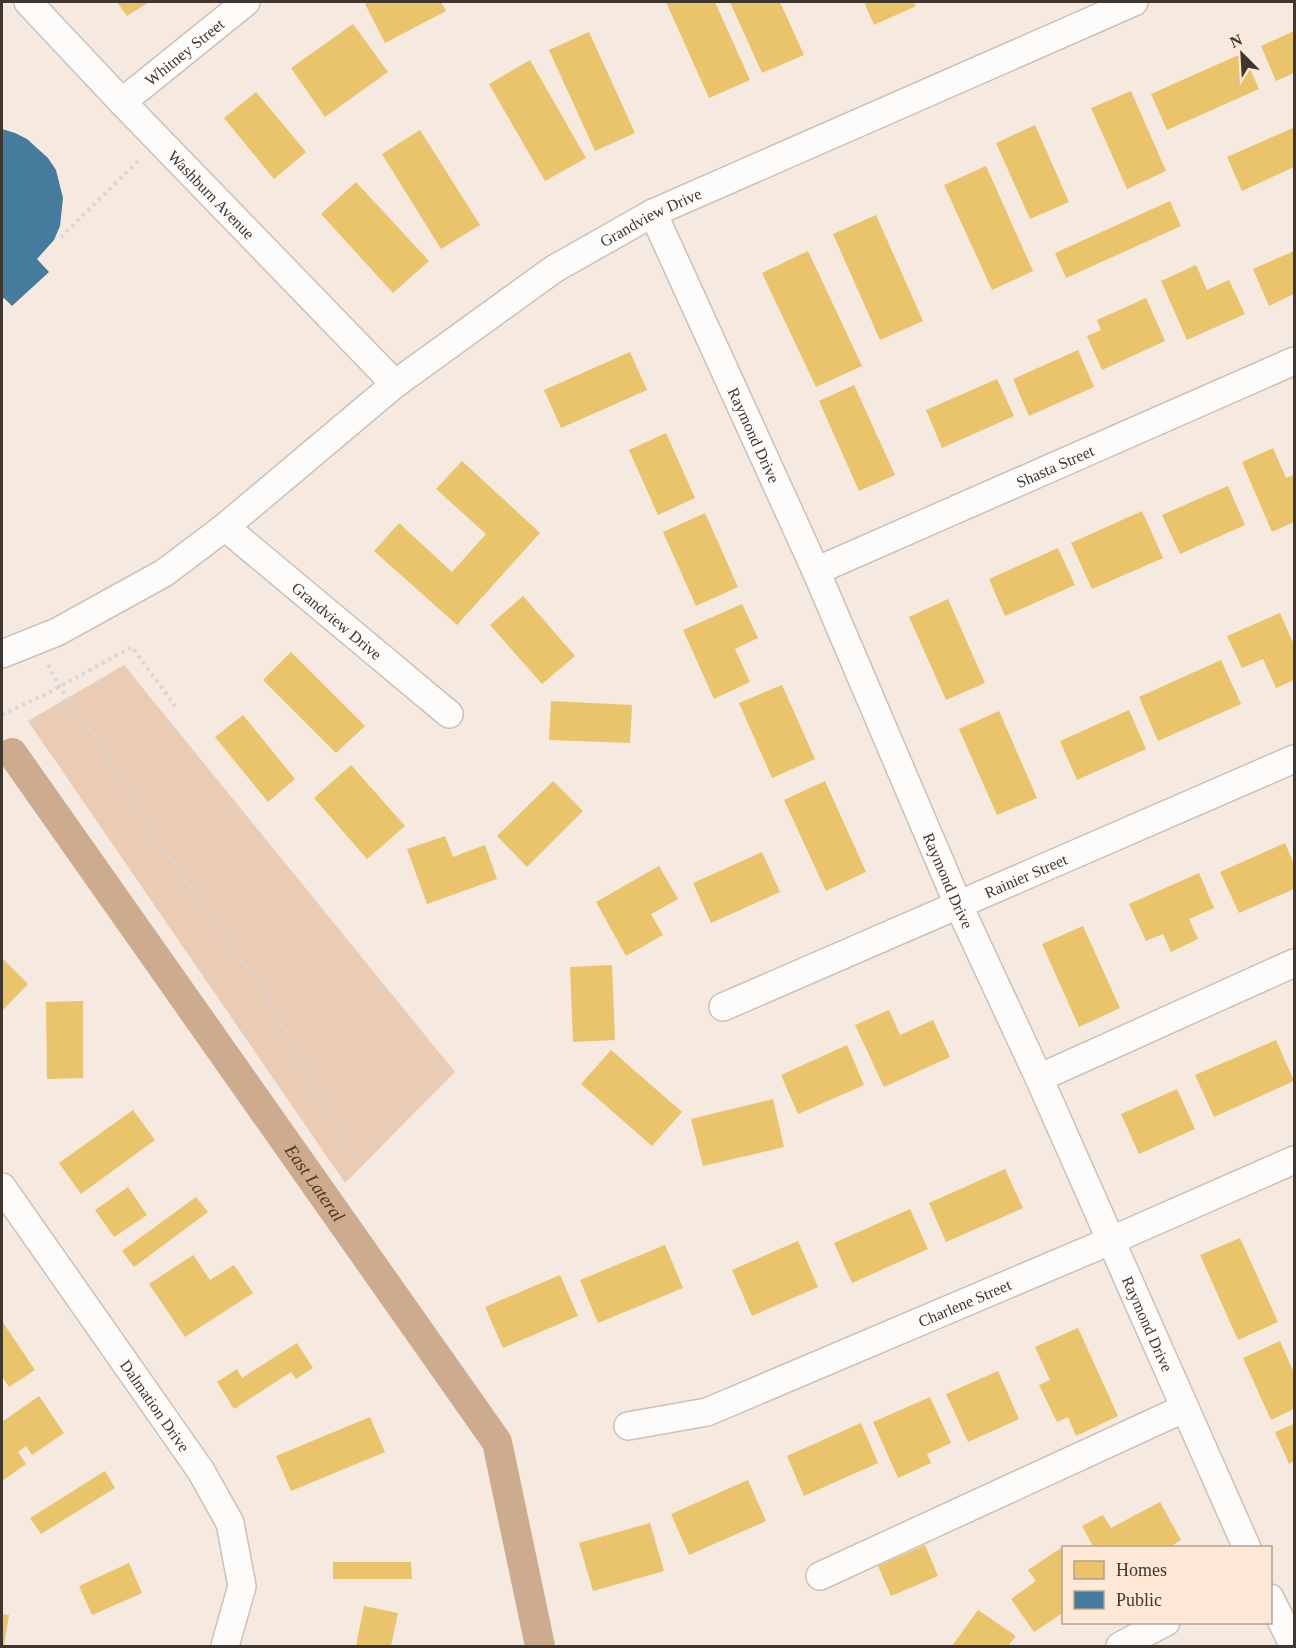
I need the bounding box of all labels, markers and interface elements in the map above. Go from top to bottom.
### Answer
street label: Whitney Street [141,15,228,89]
north arrow [1212,24,1272,84]
text: N [1227,30,1245,51]
street label: Washburn Avenue [165,147,258,242]
street label: Grandview Drive [597,184,704,250]
street label: Raymond Drive [725,385,783,485]
street label: Shasta Street [1013,441,1097,491]
street label: Grandview Drive [289,578,385,663]
street label: Raymond Drive [920,830,977,931]
street label: Rainier Street [982,850,1070,901]
water label: East Lateral [280,1140,349,1226]
street label: Raymond Drive [1119,1273,1176,1374]
street label: Charlene Street [916,1275,1014,1330]
street label: Dalmation Drive [117,1357,193,1455]
legend [1062,1546,1272,1624]
text: Homes [1116,1560,1167,1580]
text: Public [1116,1590,1162,1610]

